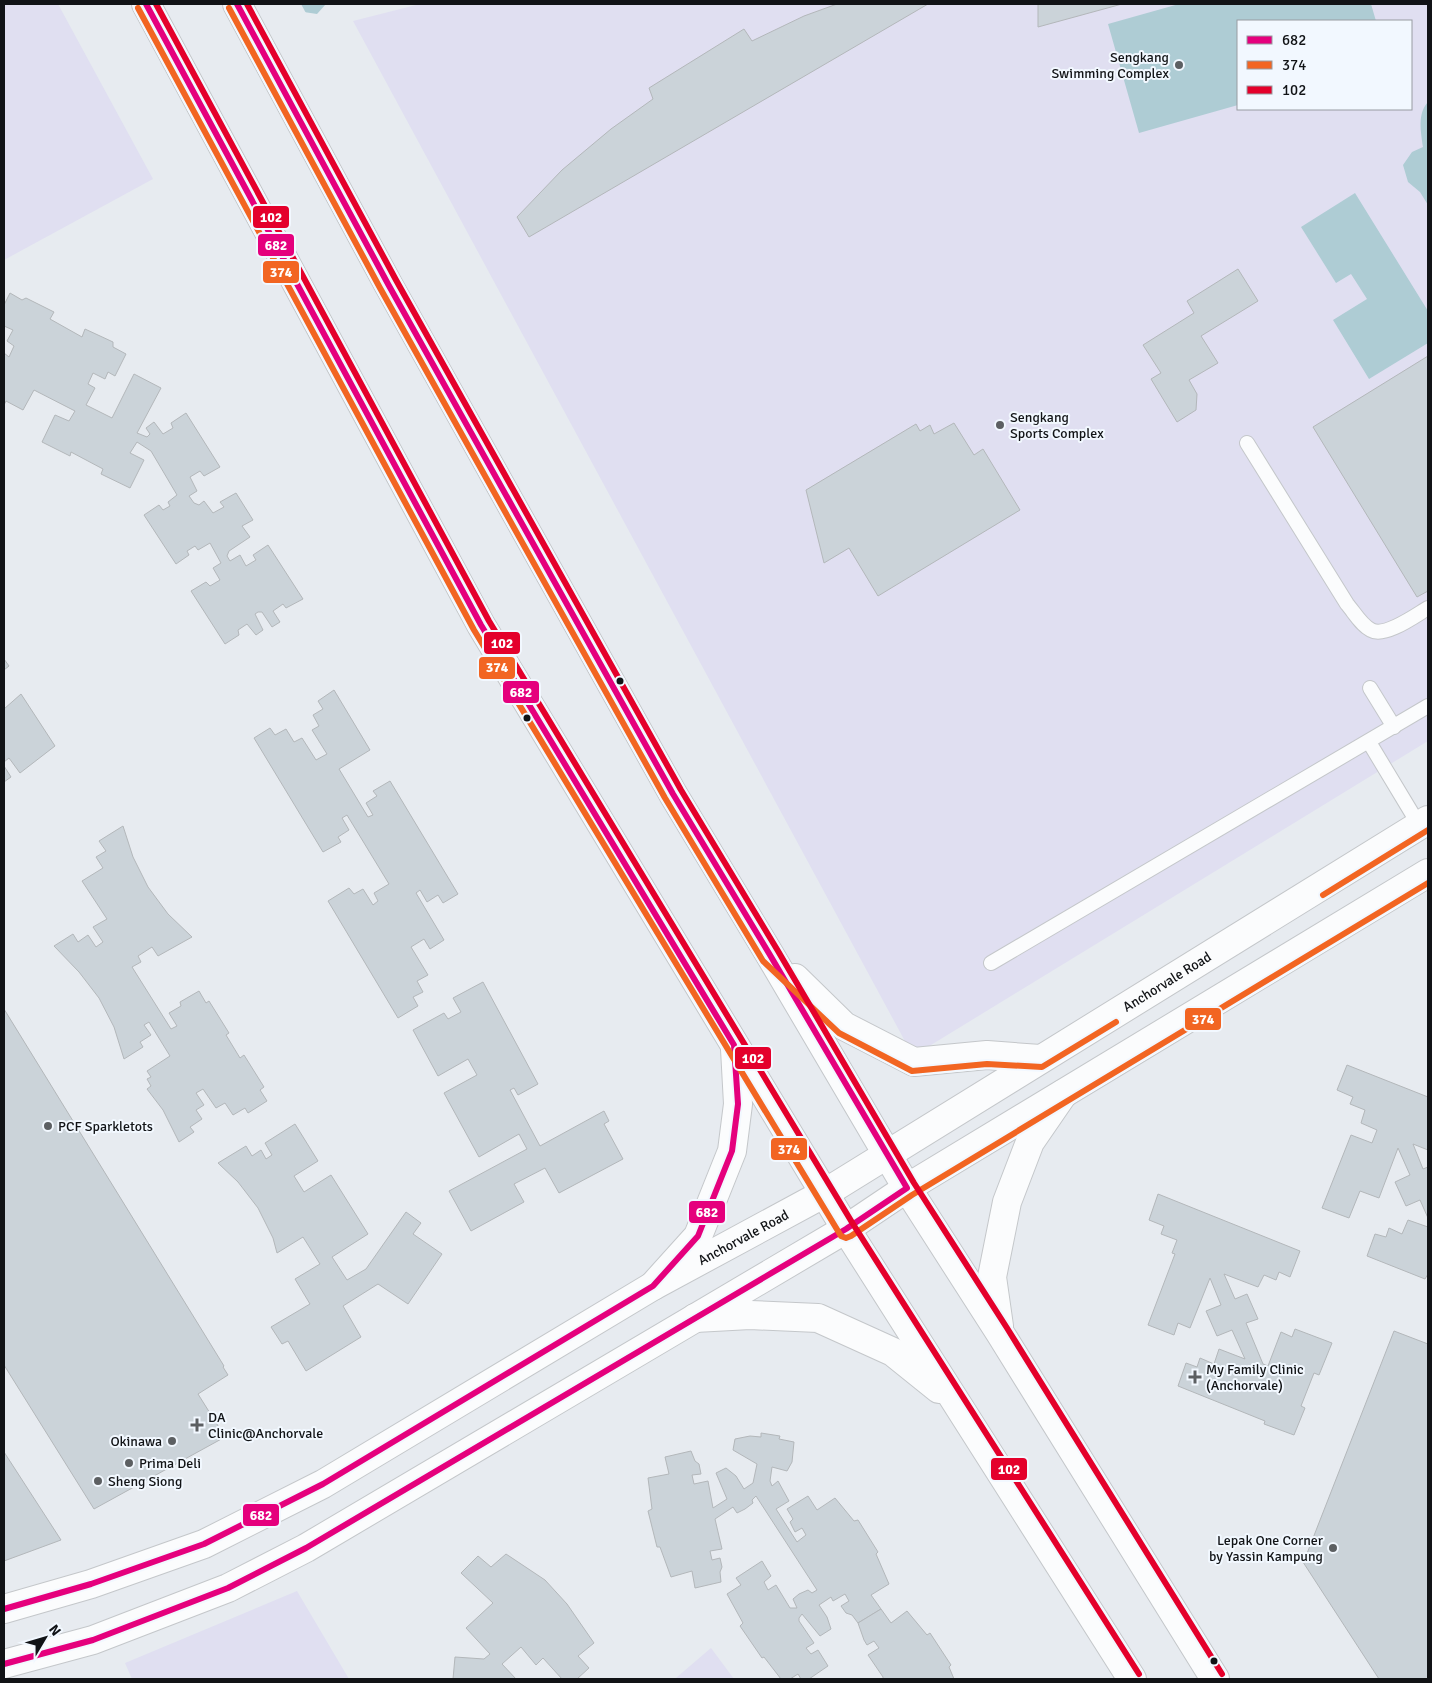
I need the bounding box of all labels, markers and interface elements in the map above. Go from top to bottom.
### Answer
legend [1237,20,1412,110]
text: 682 [1282,31,1306,49]
place label: Sengkang Swimming Complex [1052,49,1170,82]
text: 374 [1282,56,1306,74]
marker: Sengkang Swimming Complex [1173,59,1185,71]
text: 102 [1282,81,1306,99]
line badge: 102 [252,205,290,229]
text: 102 [260,209,282,226]
line badge: 682 [257,233,295,257]
text: 682 [265,237,287,254]
line badge: 374 [262,260,300,284]
text: 374 [270,264,293,281]
place label: Sengkang Sports Complex [1010,409,1104,442]
marker: Sengkang Sports Complex [994,419,1006,431]
line badge: 102 [483,631,521,655]
text: 102 [491,635,513,652]
line badge: 374 [478,656,516,680]
text: 374 [486,659,509,676]
unlabelled marker [615,676,625,686]
line badge: 682 [502,680,540,704]
text: 682 [510,684,532,701]
unlabelled marker [522,713,532,723]
street label: Anchorvale Road [1120,948,1214,1016]
line badge: 374 [1184,1007,1222,1031]
text: 374 [1192,1011,1215,1028]
line badge: 102 [734,1046,772,1070]
text: 102 [742,1050,764,1067]
place label: PCF Sparkletots [58,1118,153,1135]
marker: PCF Sparkletots [42,1120,54,1132]
line badge: 374 [770,1137,808,1161]
text: 374 [778,1141,801,1158]
line badge: 682 [688,1200,726,1224]
text: 682 [696,1204,718,1221]
street label: Anchorvale Road [695,1206,792,1269]
place label: My Family Clinic (Anchorvale) [1206,1361,1304,1394]
marker: My Family Clinic (Anchorvale) [1188,1370,1202,1384]
place label: DA Clinic@Anchorvale [208,1409,323,1442]
marker: DA Clinic@Anchorvale [190,1418,204,1432]
place label: Okinawa [110,1433,162,1450]
marker: Okinawa [166,1435,178,1447]
place label: Prima Deli [139,1455,201,1472]
marker: Prima Deli [123,1457,135,1469]
line badge: 102 [990,1457,1028,1481]
text: 102 [998,1461,1020,1478]
place label: Sheng Siong [108,1473,182,1490]
marker: Sheng Siong [92,1475,104,1487]
line badge: 682 [242,1503,280,1527]
text: 682 [250,1507,272,1524]
place label: Lepak One Corner by Yassin Kampung [1209,1532,1324,1565]
marker: Lepak One Corner by Yassin Kampung [1327,1542,1339,1554]
north arrow [20,1613,70,1663]
text: N [45,1621,65,1639]
unlabelled marker [1209,1656,1219,1666]

